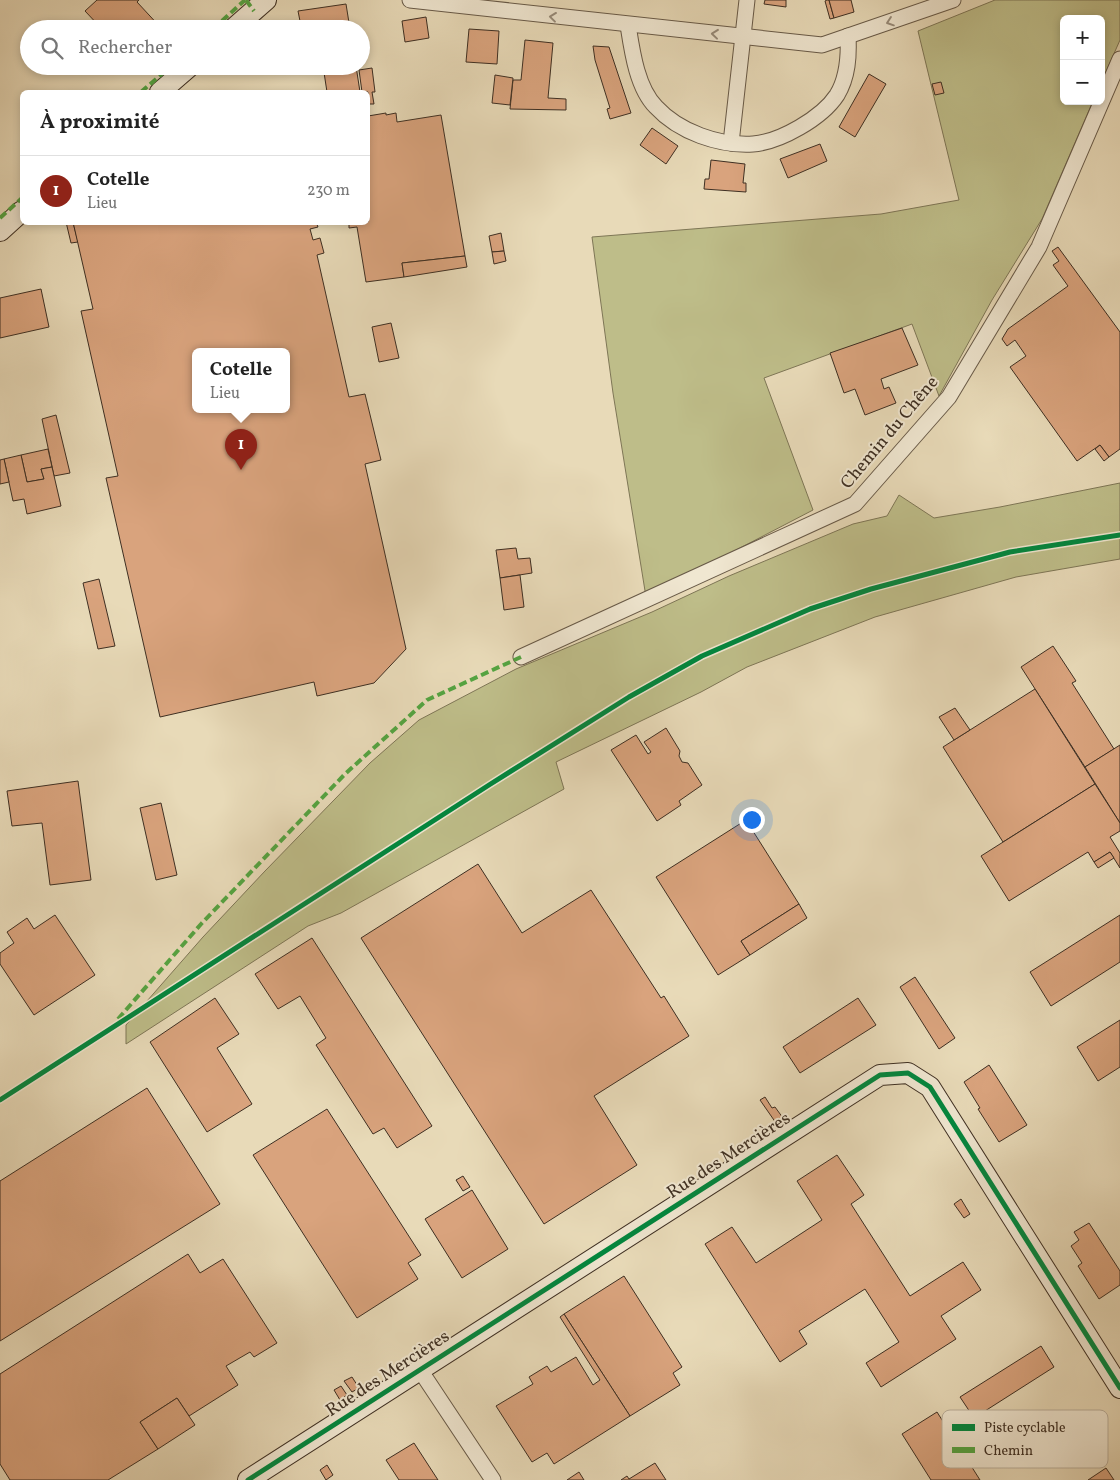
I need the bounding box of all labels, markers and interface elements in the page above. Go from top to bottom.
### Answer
one-way arrow [549,12,557,23]
map controls [1060,15,1105,105]
button: + [1060,15,1105,60]
one-way arrow [886,16,895,26]
search box [20,20,370,75]
one-way arrow [710,29,718,40]
icon: search [38,34,66,62]
text: Rechercher [78,35,172,61]
button: − [1060,60,1105,105]
text: À proximité [40,108,159,137]
text: Cotelle [87,167,149,193]
text: 1 [53,180,59,202]
text: 230 m [307,180,350,202]
text: Lieu [87,193,117,215]
popup [192,348,290,413]
text: Cotelle [210,357,272,383]
street label: Chemin du Chêne [835,371,945,495]
text: Lieu [210,383,240,405]
pin: 1 [225,429,257,470]
your location [739,807,765,833]
street label: Rue des Mercières [662,1107,796,1205]
street label: Rue des Mercières [321,1325,455,1423]
legend [942,1410,1108,1468]
text: Piste cyclable [984,1419,1066,1438]
text: Chemin [984,1442,1033,1461]

